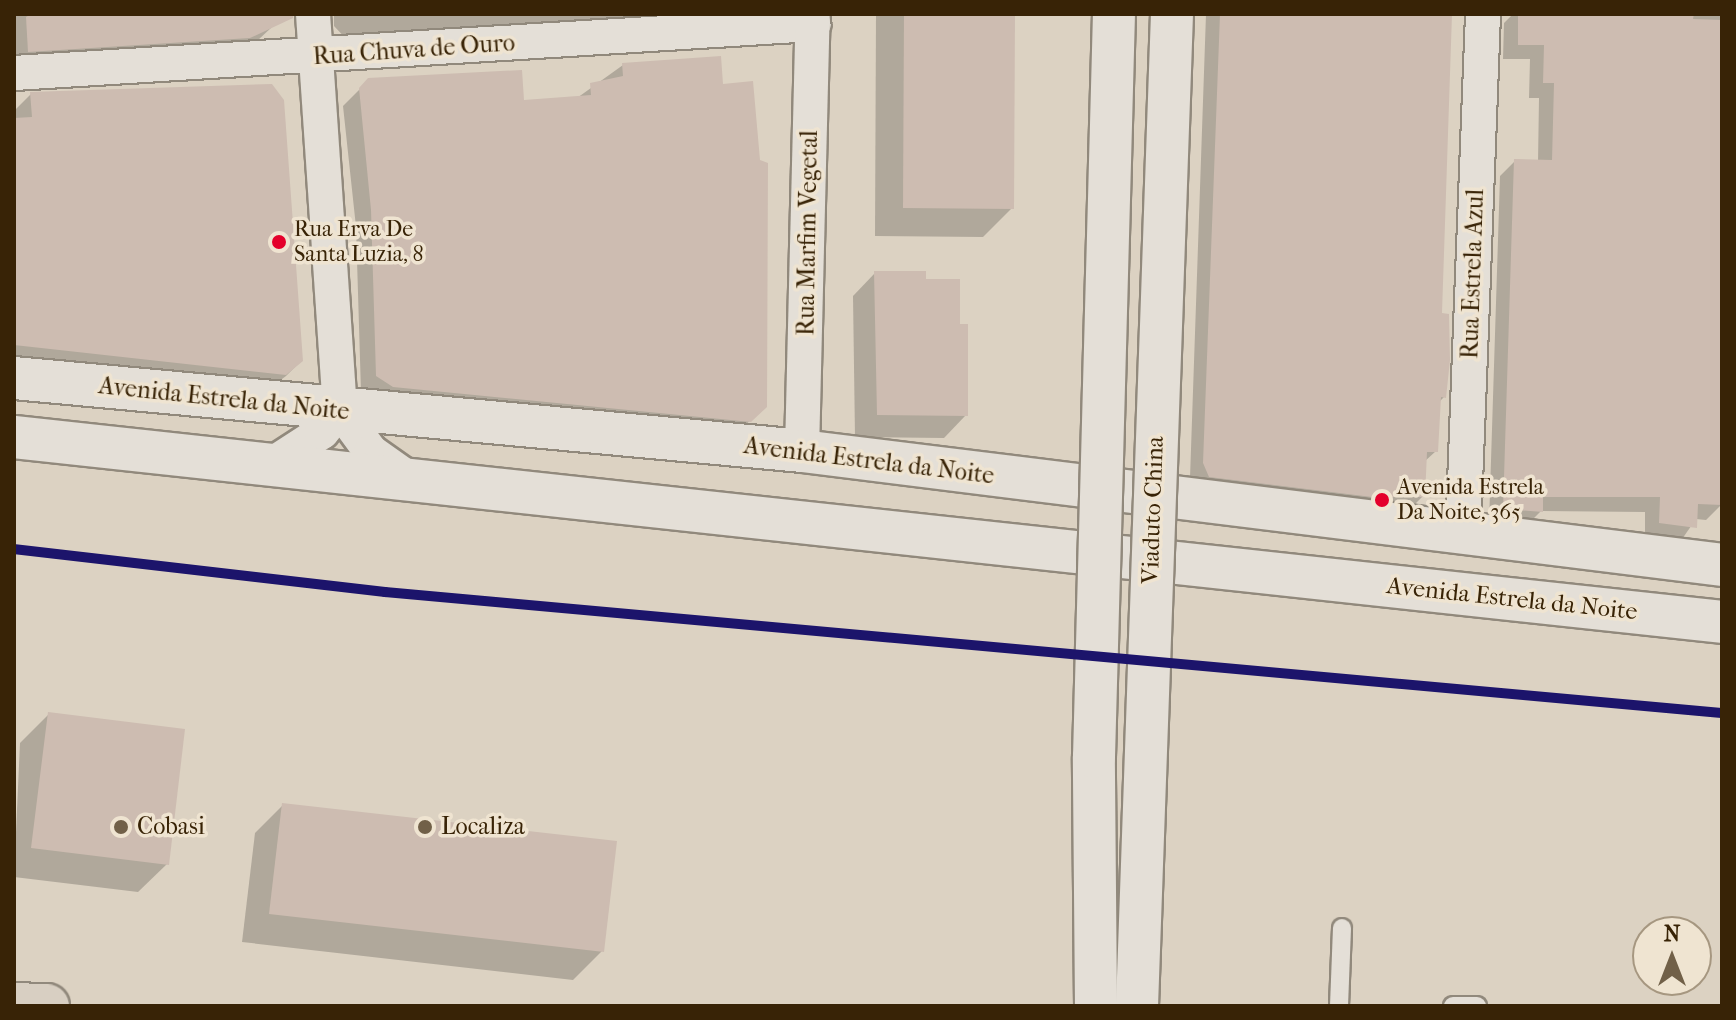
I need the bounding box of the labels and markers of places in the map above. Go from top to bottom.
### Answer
place label: Rua Erva De Santa Luzia, 8 [294,216,424,268]
marker: Rua Erva De Santa Luzia, 8 [271,234,287,250]
place label: Avenida Estrela Da Noite, 365 [1397,474,1544,526]
marker: Avenida Estrela Da Noite, 365 [1374,492,1390,508]
place label: Cobasi [137,813,205,841]
place label: Localiza [441,813,525,841]
marker: Cobasi [112,818,130,836]
marker: Localiza [416,818,434,836]

